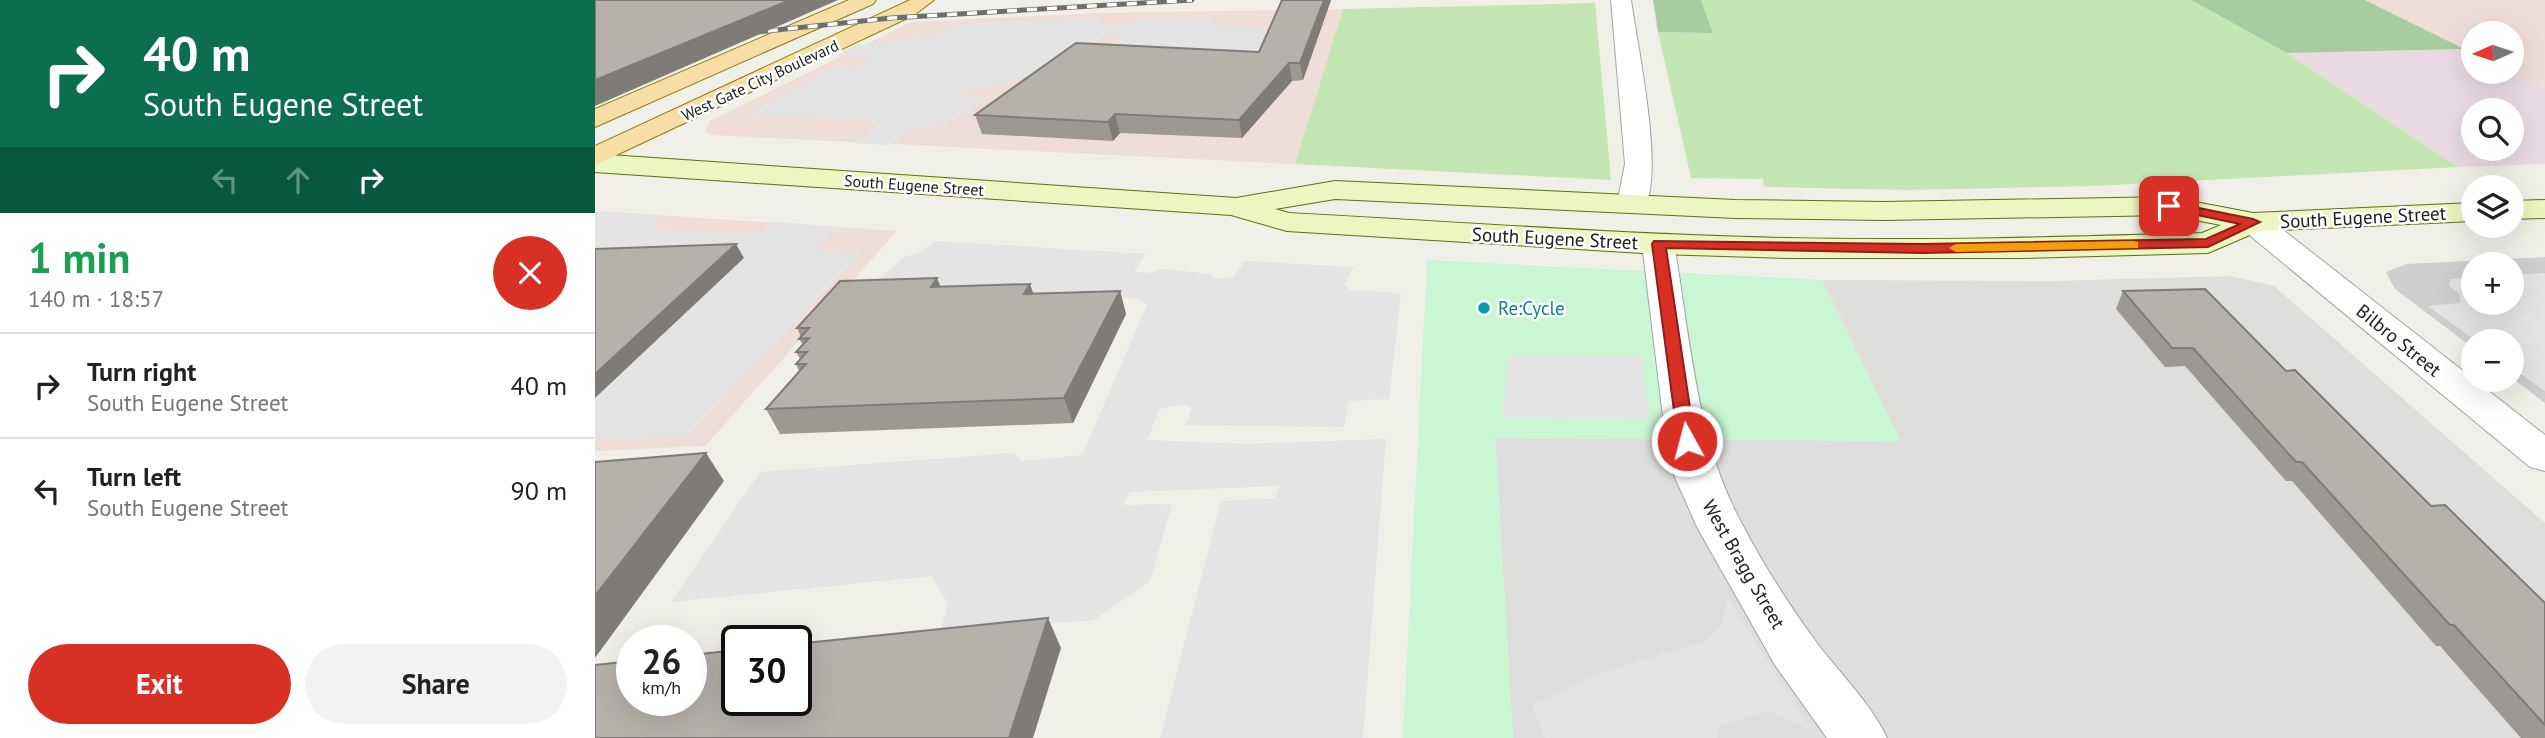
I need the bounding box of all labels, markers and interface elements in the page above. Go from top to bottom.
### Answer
text: 40 m [143,21,250,85]
north arrow [2461,21,2523,84]
map controls [2461,21,2524,392]
icon: right [28,28,119,119]
street label: West Gate City Boulevard [678,35,842,125]
text: South Eugene Street [143,83,423,125]
button: search [2461,98,2524,161]
icon: left [206,161,244,199]
icon: ahead [279,161,317,199]
icon: right [352,161,390,199]
street label: South Eugene Street [843,170,985,200]
button: layers [2461,175,2524,238]
pin [2139,176,2199,236]
icon: arrive [2150,187,2188,225]
street label: South Eugene Street [2279,201,2447,233]
street label: South Eugene Street [1471,222,1639,254]
text: 1 min [28,230,130,285]
button: close [493,236,567,310]
button: + [2461,252,2524,315]
text: 140 m · 18:57 [28,284,164,313]
place label: Re:Cycle [1498,296,1565,320]
street label: Bilbro Street [2352,299,2447,382]
marker: Re:Cycle [1476,300,1492,316]
button: − [2461,329,2524,392]
text: Turn right [87,355,196,388]
icon: right [28,367,66,405]
text: 40 m [511,369,567,402]
text: South Eugene Street [87,388,288,417]
position arrow [1650,404,1724,478]
text: Turn left [87,460,181,493]
icon: left [28,472,66,510]
text: 90 m [511,474,567,507]
text: South Eugene Street [87,493,288,522]
street label: West Bragg Street [1697,495,1791,633]
speed limit sign: 30 [721,625,812,716]
text: 26 [642,638,681,684]
button: Exit [28,644,291,724]
button: Share [305,644,567,724]
text: km/h [642,676,681,699]

